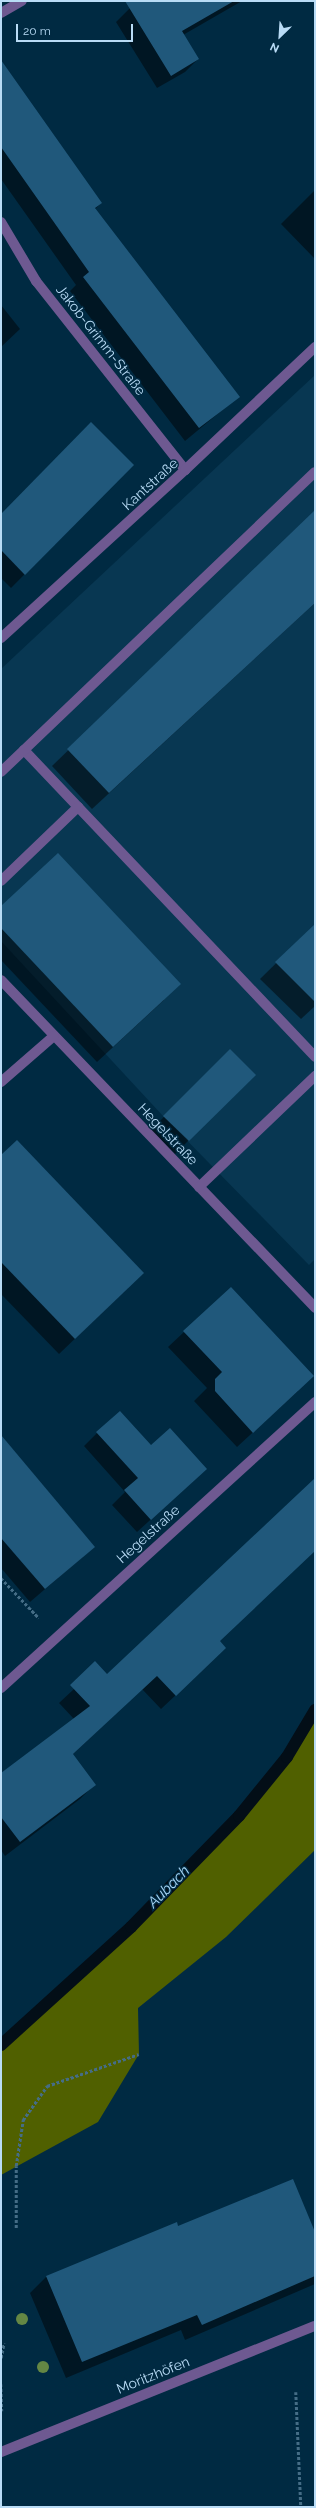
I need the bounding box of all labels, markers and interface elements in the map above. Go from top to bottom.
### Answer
scale bar [18,16,135,42]
north arrow [260,16,300,56]
text: 20 m [23,24,51,38]
text: N [268,40,281,55]
street label: Jakob-Grimm-Straße [53,282,149,398]
street label: Kantstraße [119,455,181,513]
street label: Hegelstraße [135,1100,201,1168]
street label: Hegelstraße [113,1501,183,1567]
water label: Aubach [144,1862,194,1912]
street label: Moritzhöfen [114,2353,192,2397]

